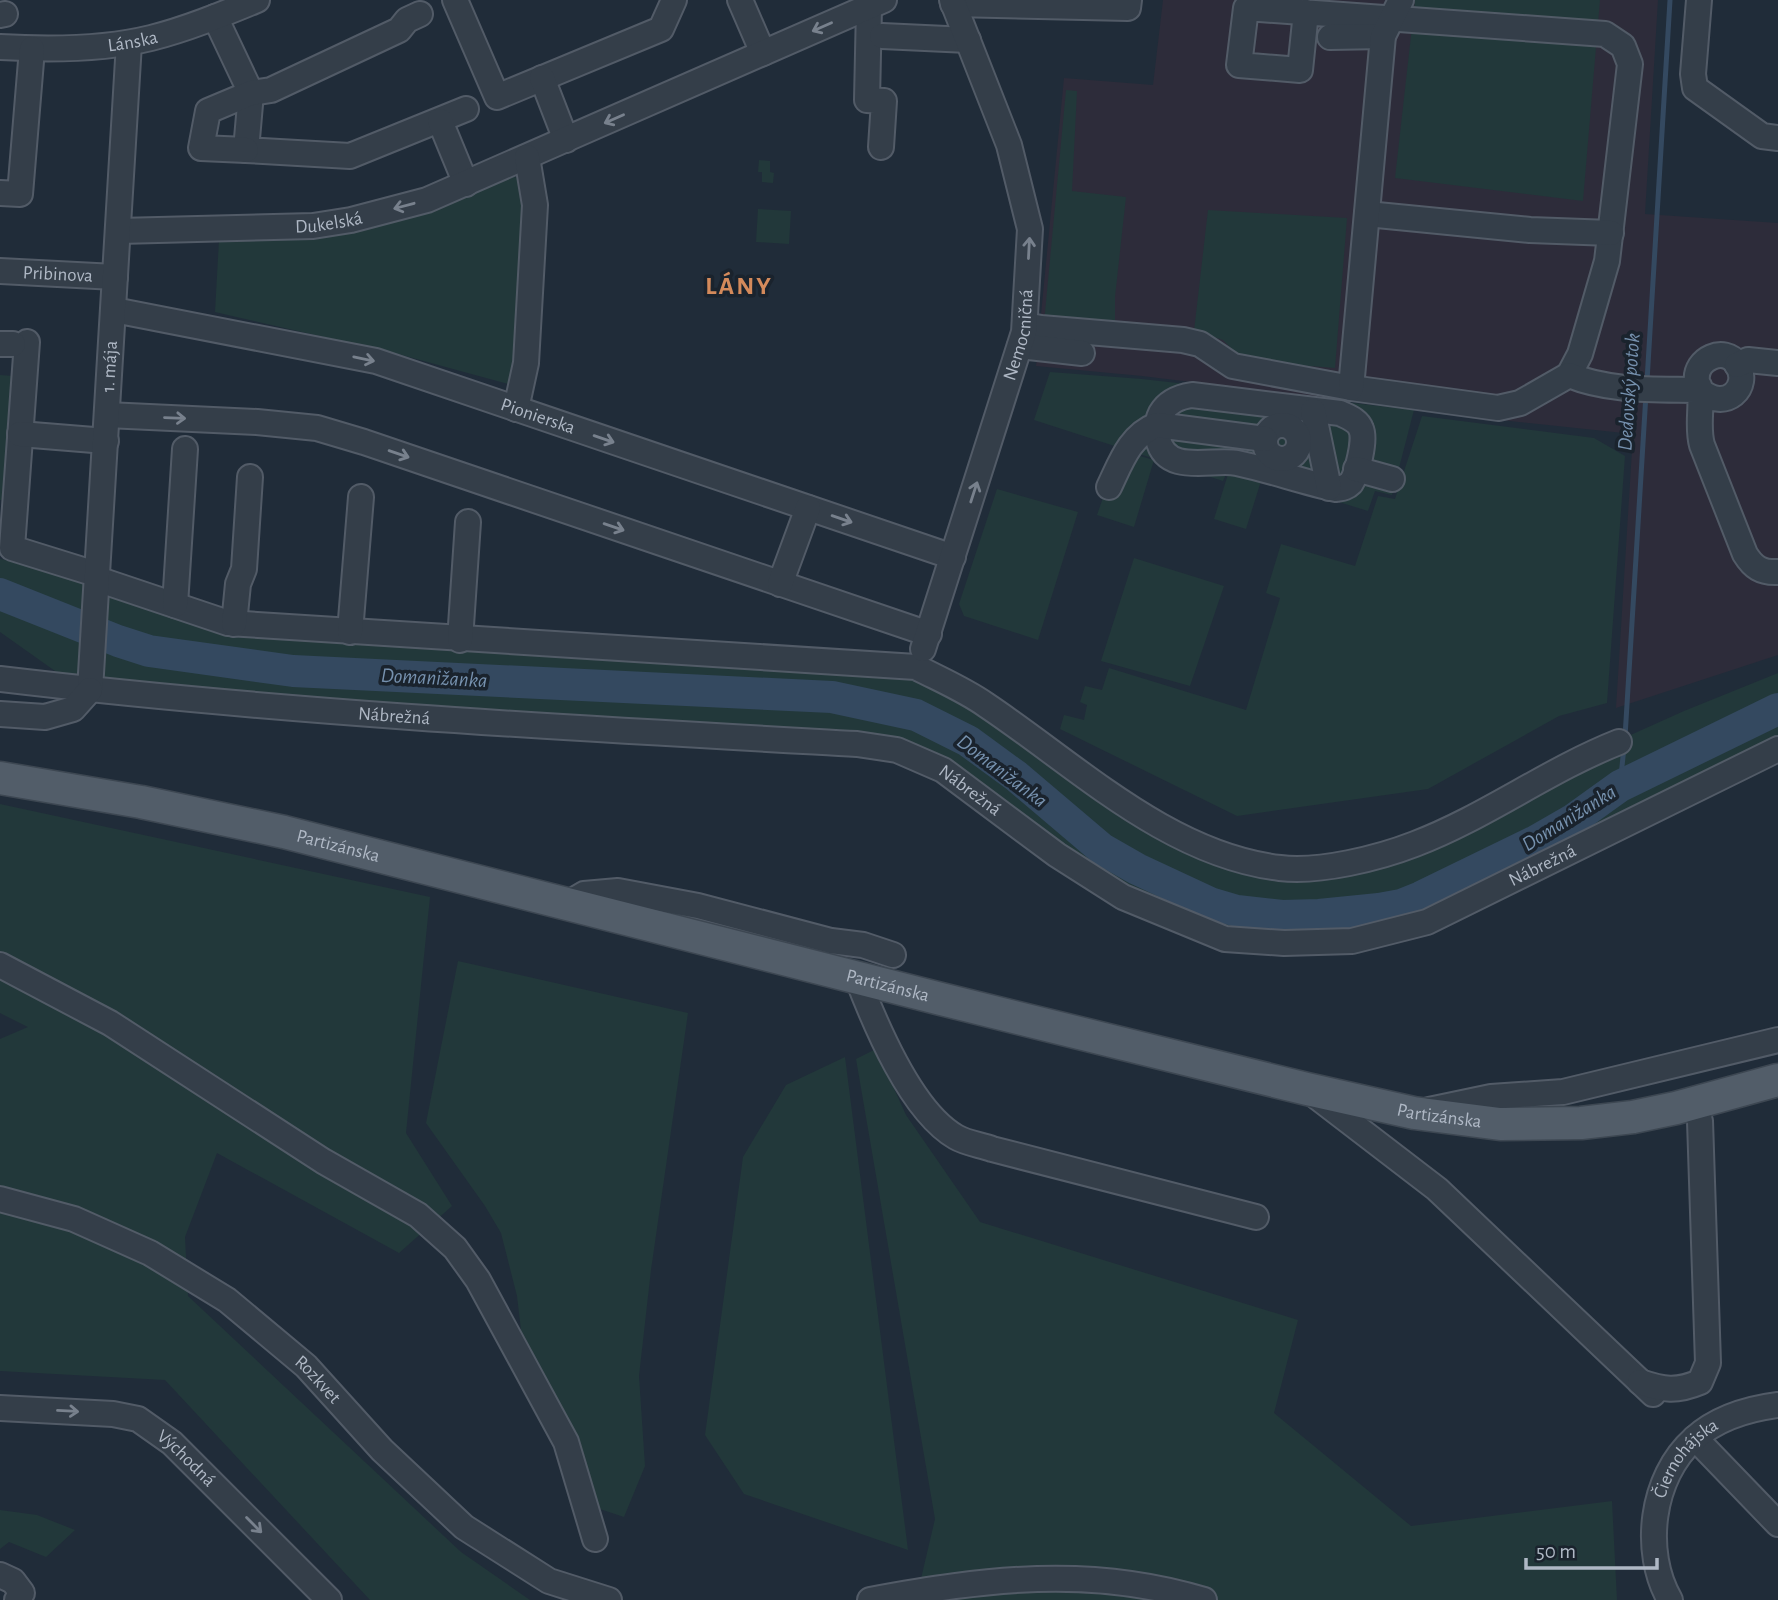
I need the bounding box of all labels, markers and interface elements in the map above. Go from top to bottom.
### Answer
one-way arrow [812,21,833,34]
street label: Lánska [106,27,160,55]
one-way arrow [603,113,625,126]
one-way arrow [393,200,416,213]
street label: Dukelská [295,208,365,236]
one-way arrow [1023,237,1036,260]
street label: Pribinova [22,263,94,285]
district label: LÁNY [705,271,773,299]
street label: Nemocničná [1000,288,1036,383]
water label: Dedovský potok [1614,332,1645,452]
street label: 1. mája [98,340,121,393]
one-way arrow [352,353,375,367]
street label: Pionierska [498,395,578,437]
one-way arrow [164,411,187,424]
one-way arrow [592,434,614,446]
one-way arrow [387,449,409,461]
one-way arrow [968,481,981,503]
one-way arrow [831,514,853,527]
one-way arrow [602,522,624,534]
water label: Domanižanka [380,665,488,691]
street label: Nábrežná [357,704,431,728]
water label: Domanižanka [953,731,1051,811]
street label: Nábrežná [935,761,1005,820]
water label: Domanižanka [1518,781,1620,855]
street label: Partizánska [295,826,382,866]
street label: Nábrežná [1506,841,1579,890]
street label: Partizánska [844,966,931,1005]
street label: Partizánska [1395,1100,1483,1131]
street label: Rozkvet [291,1352,345,1407]
one-way arrow [56,1405,79,1418]
street label: Čiernohájska [1648,1415,1721,1500]
street label: Východná [154,1426,219,1490]
one-way arrow [245,1516,262,1533]
scale bar [1526,1526,1657,1570]
text: 50 m [1536,1541,1576,1562]

